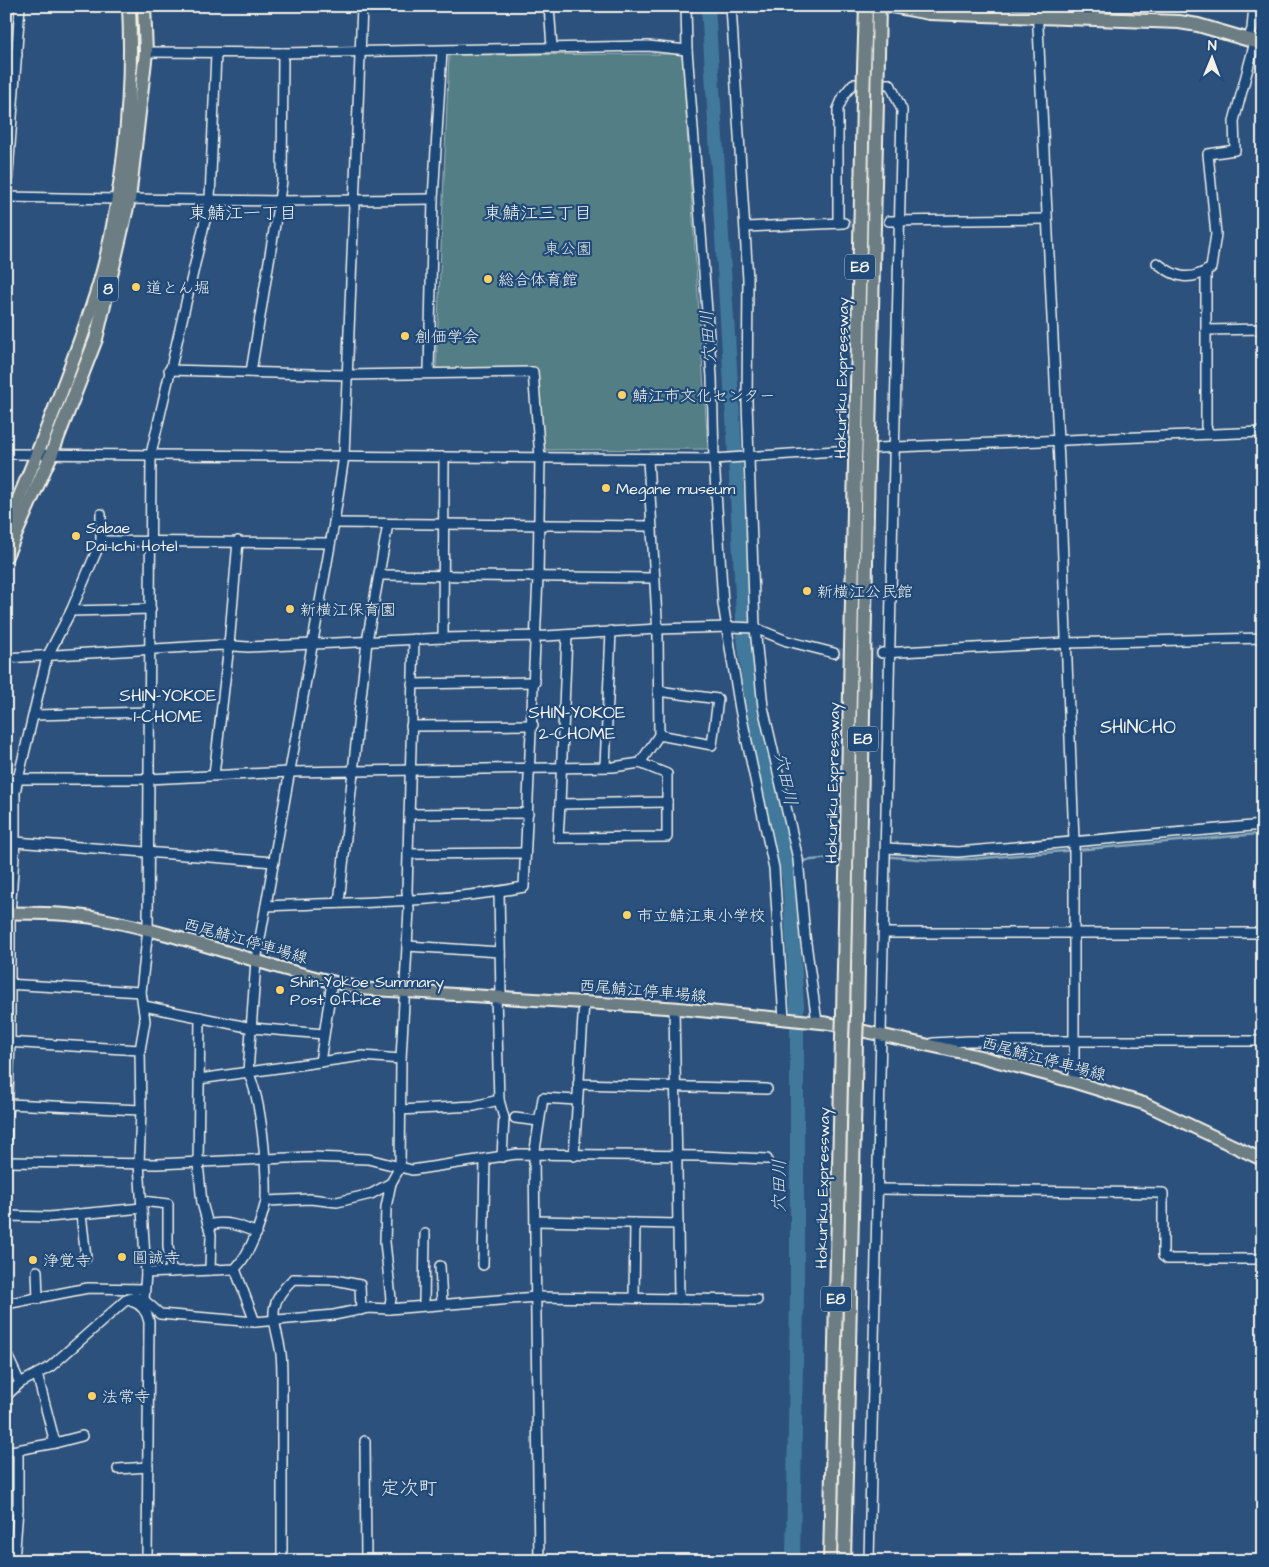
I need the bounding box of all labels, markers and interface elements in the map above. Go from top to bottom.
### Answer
north arrow [1186,32,1236,82]
text: N [1208,36,1217,56]
district label: 東鯖江一丁目 [189,201,297,226]
district label: 東鯖江三丁目 [484,201,592,226]
park label: 東公園 [544,238,592,260]
road number: E8 [845,254,875,280]
place label: 総合体育館 [498,269,578,291]
marker: 総合体育館 [482,273,494,285]
road number: 8 [98,276,118,302]
place label: 道とん堀 [146,277,210,299]
marker: 道とん堀 [130,281,142,293]
street label: Hokuriku Expressway [830,297,855,459]
water label: 穴田川 [695,309,722,365]
place label: 創価学会 [415,326,479,348]
marker: 創価学会 [399,330,411,342]
place label: 鯖江市文化センター [632,385,775,407]
marker: 鯖江市文化センター [616,389,628,401]
place label: Megane museum [616,478,736,501]
marker: Megane museum [600,482,612,494]
place label: Sabae Dai-Ichi Hotel [86,517,178,557]
marker: Sabae Dai-Ichi Hotel [70,530,82,542]
place label: 新横江公民館 [817,581,913,603]
marker: 新横江公民館 [801,585,813,597]
place label: 新横江保育園 [300,599,396,621]
marker: 新横江保育園 [284,603,296,615]
district label: SHIN-YOKOE 1-CHOME [119,683,217,729]
district label: SHIN-YOKOE 2-CHOME [528,700,626,746]
street label: Hokuriku Expressway [821,702,846,864]
district label: SHINCHO [1100,714,1176,741]
road number: E8 [848,726,878,752]
water label: 穴田川 [768,750,803,808]
place label: 市立鯖江東小学校 [637,905,765,927]
marker: 市立鯖江東小学校 [621,909,633,921]
street label: 西尾鯖江停車場線 [181,913,310,969]
place label: Shin-Yokoe Summary Post Office [290,971,444,1011]
street label: 西尾鯖江停車場線 [578,974,708,1008]
marker: Shin-Yokoe Summary Post Office [274,984,286,996]
street label: 西尾鯖江停車場線 [979,1032,1108,1086]
street label: Hokuriku Expressway [811,1107,836,1269]
water label: 穴田川 [767,1159,792,1213]
place label: 圓誠寺 [132,1247,180,1269]
place label: 浄覚寺 [43,1250,91,1272]
marker: 圓誠寺 [116,1251,128,1263]
marker: 浄覚寺 [27,1254,39,1266]
road number: E8 [821,1286,851,1312]
place label: 法常寺 [102,1386,150,1408]
marker: 法常寺 [86,1390,98,1402]
district label: 定次町 [380,1475,438,1502]

